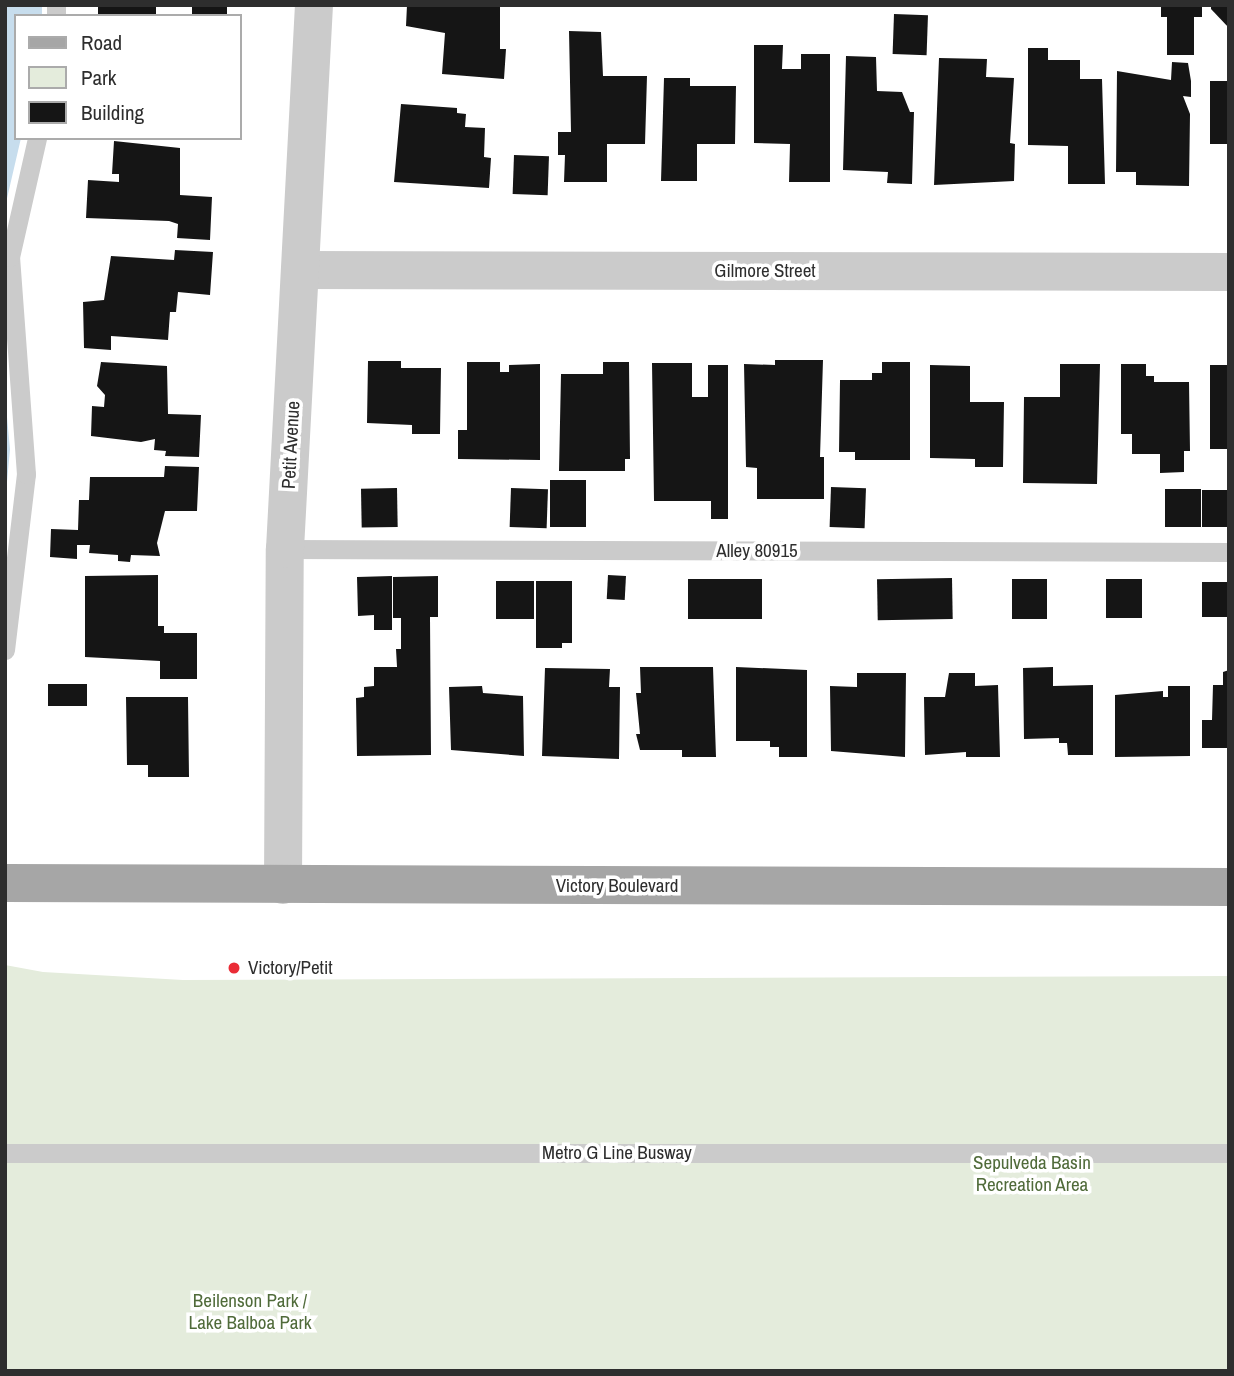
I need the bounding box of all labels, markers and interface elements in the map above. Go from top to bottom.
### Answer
legend [14,14,242,140]
text: Road [81,28,122,57]
text: Park [81,63,116,92]
text: Building [81,98,144,127]
street label: Gilmore Street [714,260,816,282]
street label: Petit Avenue [277,400,305,490]
street label: Alley 80915 [716,540,798,562]
street label: Victory Boulevard [556,875,678,897]
place label: Victory/Petit [248,957,333,979]
marker: Victory/Petit [226,960,242,976]
street label: Metro G Line Busway [542,1142,692,1164]
park label: Sepulveda Basin Recreation Area [973,1152,1091,1196]
park label: Beilenson Park / Lake Balboa Park [189,1290,311,1334]

